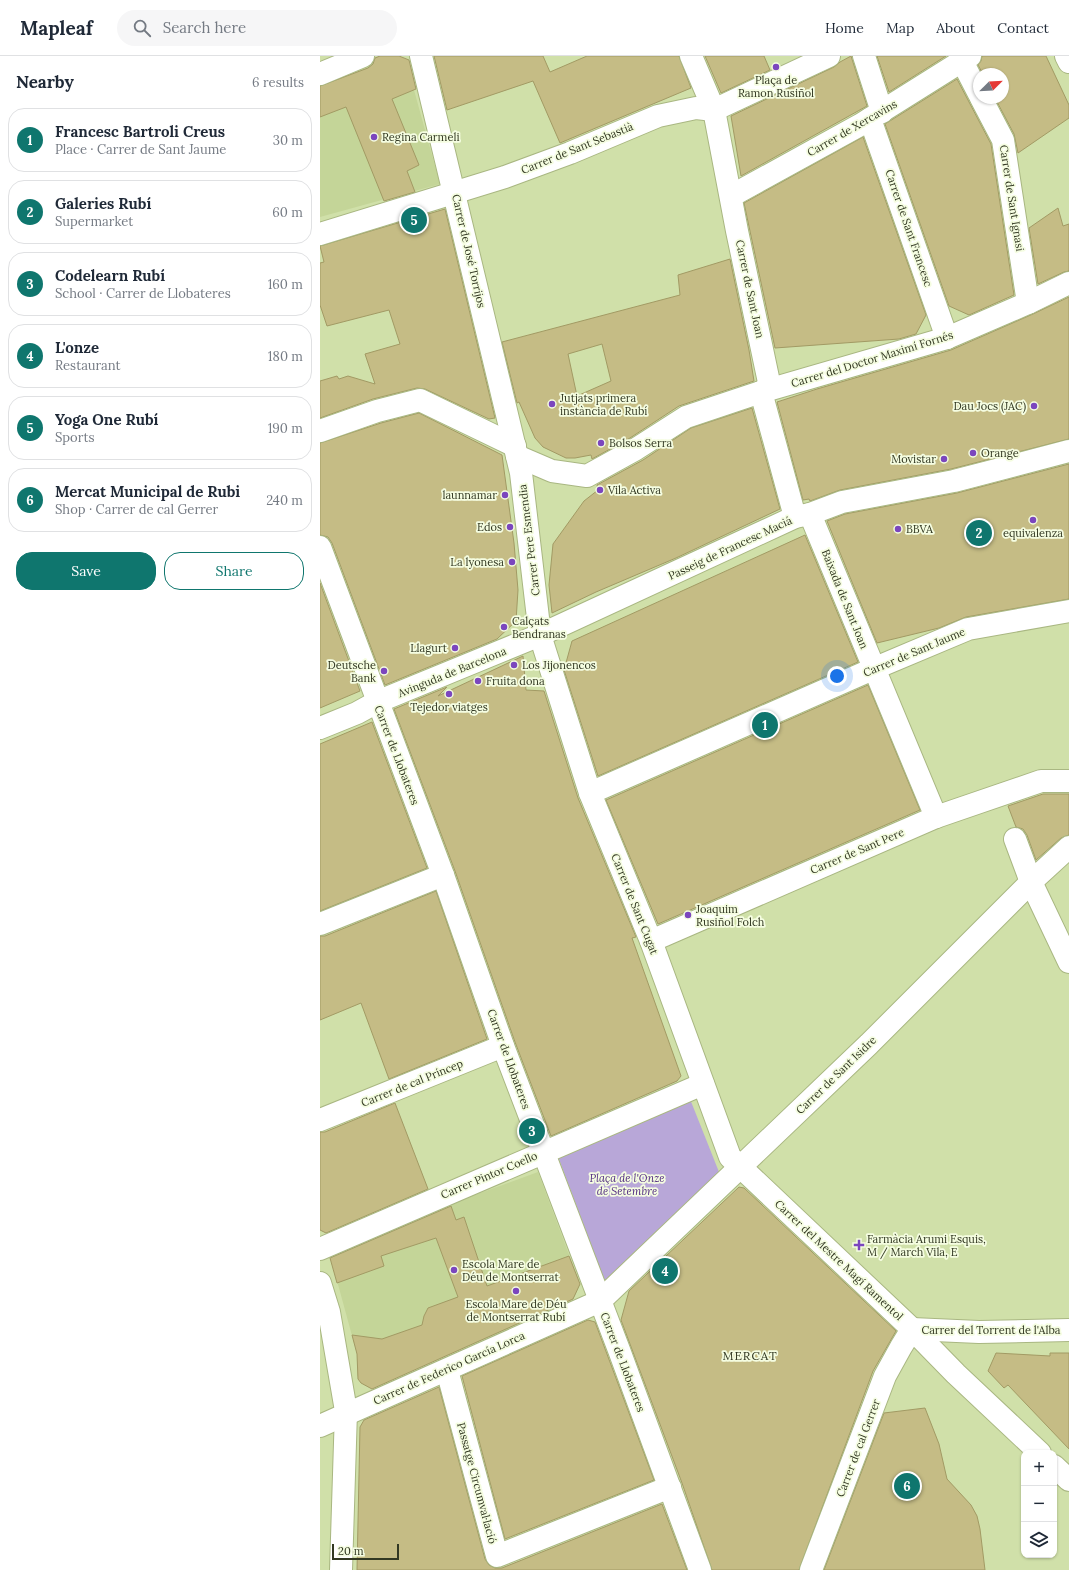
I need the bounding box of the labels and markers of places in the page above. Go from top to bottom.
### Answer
marker: Plaça de Ramon Rusiñol [771,62,781,72]
place label: Plaça de Ramon Rusiñol [738,73,814,100]
place label: Regina Carmeli [382,130,459,144]
marker: Regina Carmeli [369,132,379,142]
pin: 5 [401,205,427,235]
place label: Jutjats primera instància de Rubí [559,391,647,418]
marker: Jutjats primera instància de Rubí [547,399,557,409]
place label: Dau Jocs (JAC) [953,399,1026,414]
marker: Dau Jocs (JAC) [1029,401,1039,411]
place label: Bolsos Serra [609,436,672,450]
marker: Bolsos Serra [596,438,606,448]
place label: Orange [981,446,1019,460]
marker: Orange [968,448,978,458]
place label: Movistar [891,452,936,466]
marker: Movistar [939,454,949,464]
place label: Vila Activa [607,483,661,497]
marker: Vila Activa [595,485,605,495]
place label: launnamar [443,488,497,502]
marker: launnamar [500,490,510,500]
marker: equivalenza [1028,515,1038,525]
pin: 2 [966,518,992,548]
place label: Edos [477,520,502,534]
marker: Edos [505,522,515,532]
place label: BBVA [906,522,934,536]
marker: BBVA [893,524,903,534]
place label: equivalenza [1003,526,1063,540]
place label: La lyonesa [450,555,504,569]
marker: La lyonesa [507,557,517,567]
place label: Calçats Bendranas [512,614,566,641]
marker: Calçats Bendranas [499,622,509,632]
place label: Llagurt [410,641,448,655]
marker: Llagurt [450,643,460,653]
place label: Deutsche Bank [328,658,376,685]
place label: Los Jijonencos [522,658,596,672]
marker: Los Jijonencos [509,660,519,670]
marker: Deutsche Bank [379,666,389,676]
place label: Fruita dona [486,674,545,688]
marker: Fruita dona [473,676,483,686]
marker: Tejedor viatges [444,689,454,699]
place label: Tejedor viatges [410,700,488,714]
pin: 1 [752,710,778,740]
place label: Joaquim Rusiñol Folch [695,902,765,929]
marker: Joaquim Rusiñol Folch [683,910,693,920]
pin: 3 [519,1116,545,1146]
place label: Farmàcia Arumi Esquis, M / March Vila, E [867,1232,986,1260]
marker: Farmàcia Arumi Esquis, M / March Vila, E [854,1240,864,1250]
pin: 4 [652,1256,678,1286]
place label: Escola Mare de Déu de Montserrat [462,1257,559,1284]
marker: Escola Mare de Déu de Montserrat [449,1265,459,1275]
marker: Escola Mare de Déu de Montserrat Rubí [511,1286,521,1296]
place label: Escola Mare de Déu de Montserrat Rubí [465,1297,567,1324]
pin: 6 [894,1471,920,1501]

